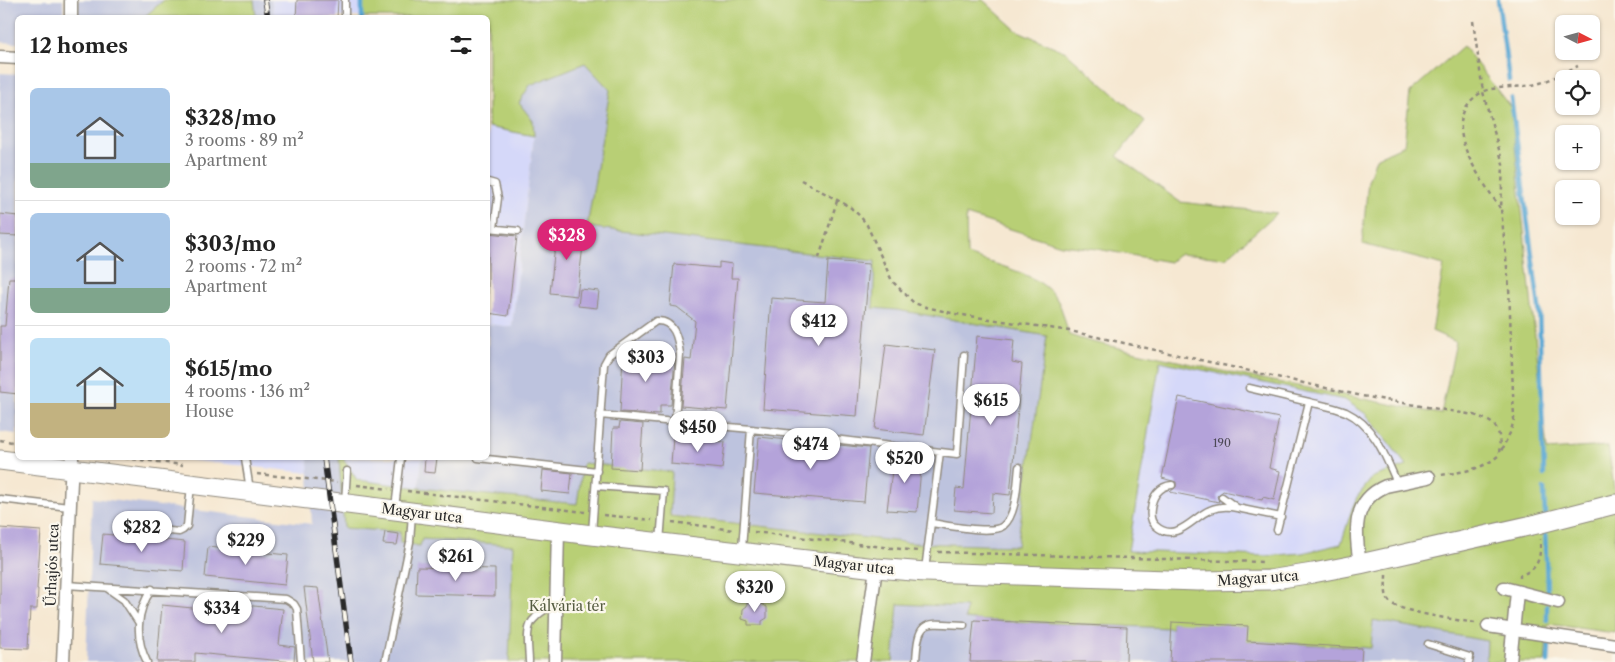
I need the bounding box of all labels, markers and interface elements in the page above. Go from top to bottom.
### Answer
north arrow [1555,15,1600,60]
map controls [1555,15,1600,225]
icon: filters [447,31,475,59]
text: 12 homes [30,33,128,58]
button: locate [1555,70,1600,115]
text: $328/mo [185,105,276,130]
icon: home [70,108,130,168]
button: + [1555,125,1600,170]
text: 3 rooms · 89 m² [185,130,304,150]
text: Apartment [185,150,267,170]
button: − [1555,180,1600,225]
pin: $328 [537,218,597,261]
text: $328 [548,225,586,245]
text: $303/mo [185,231,276,256]
icon: home [70,233,130,293]
text: 2 rooms · 72 m² [185,256,302,276]
text: Apartment [185,276,267,296]
pin: $412 [789,304,849,347]
text: $412 [801,311,837,331]
pin: $303 [616,340,676,383]
text: $303 [627,347,665,367]
text: $615/mo [185,356,272,381]
icon: home [70,358,130,418]
text: 4 rooms · 136 m² [185,381,310,401]
pin: $615 [961,384,1021,426]
text: $615 [974,390,1008,410]
text: House [185,401,234,421]
pin: $450 [668,410,728,453]
text: $450 [679,417,717,437]
pin: $474 [781,428,841,470]
text: $474 [793,434,829,454]
house number: 190 [1213,436,1231,450]
pin: $520 [875,442,935,484]
text: $520 [886,448,924,468]
street label: Magyar utca [381,499,464,527]
pin: $282 [112,510,172,553]
text: $282 [123,517,161,537]
street label: Űrhajós utca [41,522,62,607]
pin: $229 [216,524,276,566]
text: $229 [227,530,265,550]
pin: $261 [426,540,486,582]
text: $261 [438,546,474,566]
street label: Magyar utca [813,552,896,578]
street label: Magyar utca [1217,566,1300,590]
pin: $320 [725,570,785,613]
text: $320 [736,577,774,597]
pin: $334 [192,592,252,634]
park label: Kálvária tér [529,597,605,615]
text: $334 [204,598,240,618]

